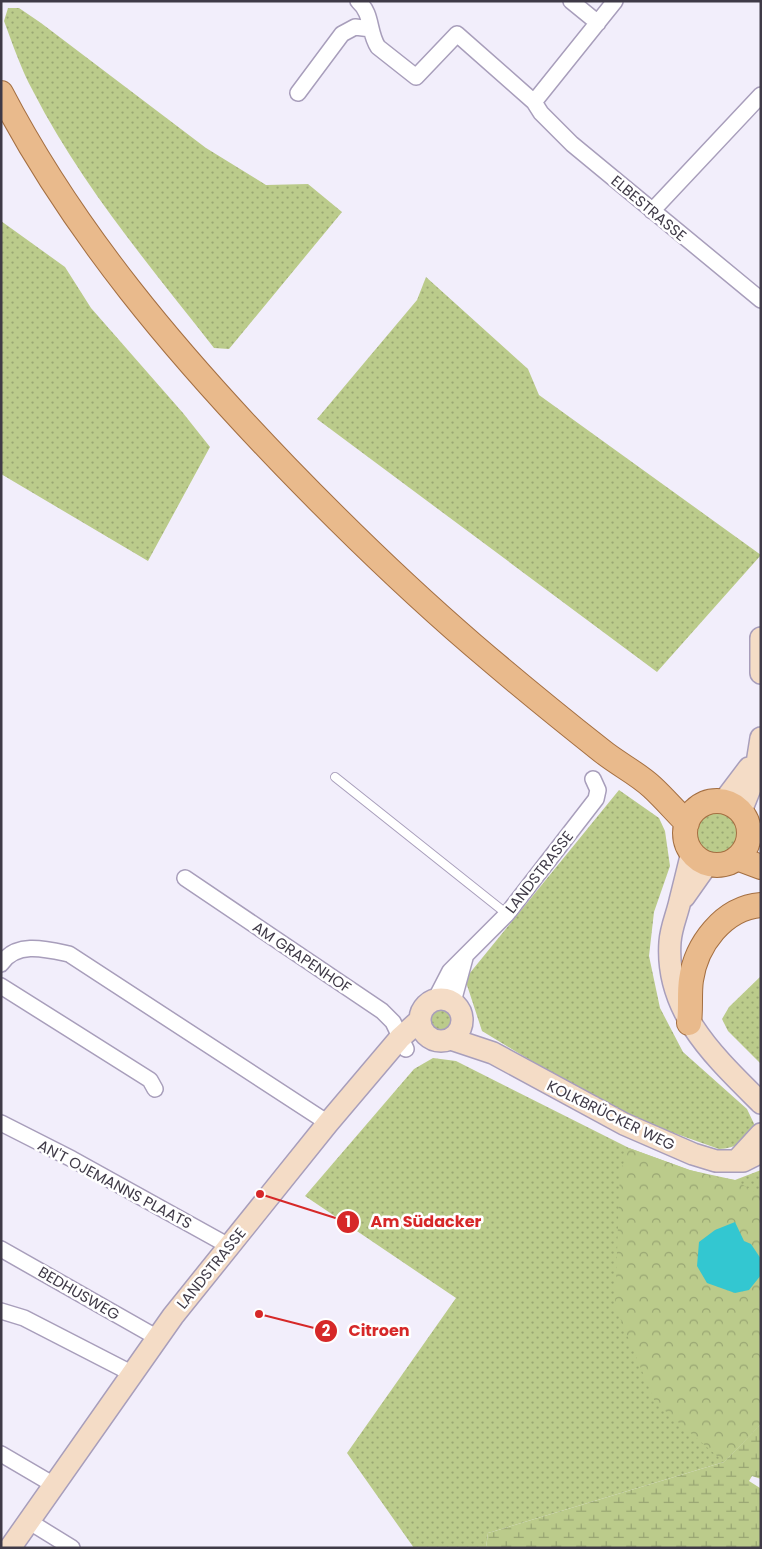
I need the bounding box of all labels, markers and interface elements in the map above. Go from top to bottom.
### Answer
street label: ELBESTRASSE [607,170,691,246]
street label: LANDSTRASSE [500,826,578,918]
street label: AM GRAPENHOF [249,916,356,998]
street label: KOLKBRÜCKER WEG [543,1075,679,1155]
street label: AN'T OJEMANNS PLAATS [34,1134,196,1234]
callout: Am Südacker [335,1206,491,1237]
text: Am Südacker [371,1210,482,1233]
text: 1 [345,1211,351,1232]
street label: LANDSTRASSE [172,1223,250,1313]
street label: BEDHUSWEG [34,1261,124,1325]
callout: Citroen [314,1315,420,1346]
text: Citroen [348,1319,410,1342]
text: 2 [322,1320,331,1341]

